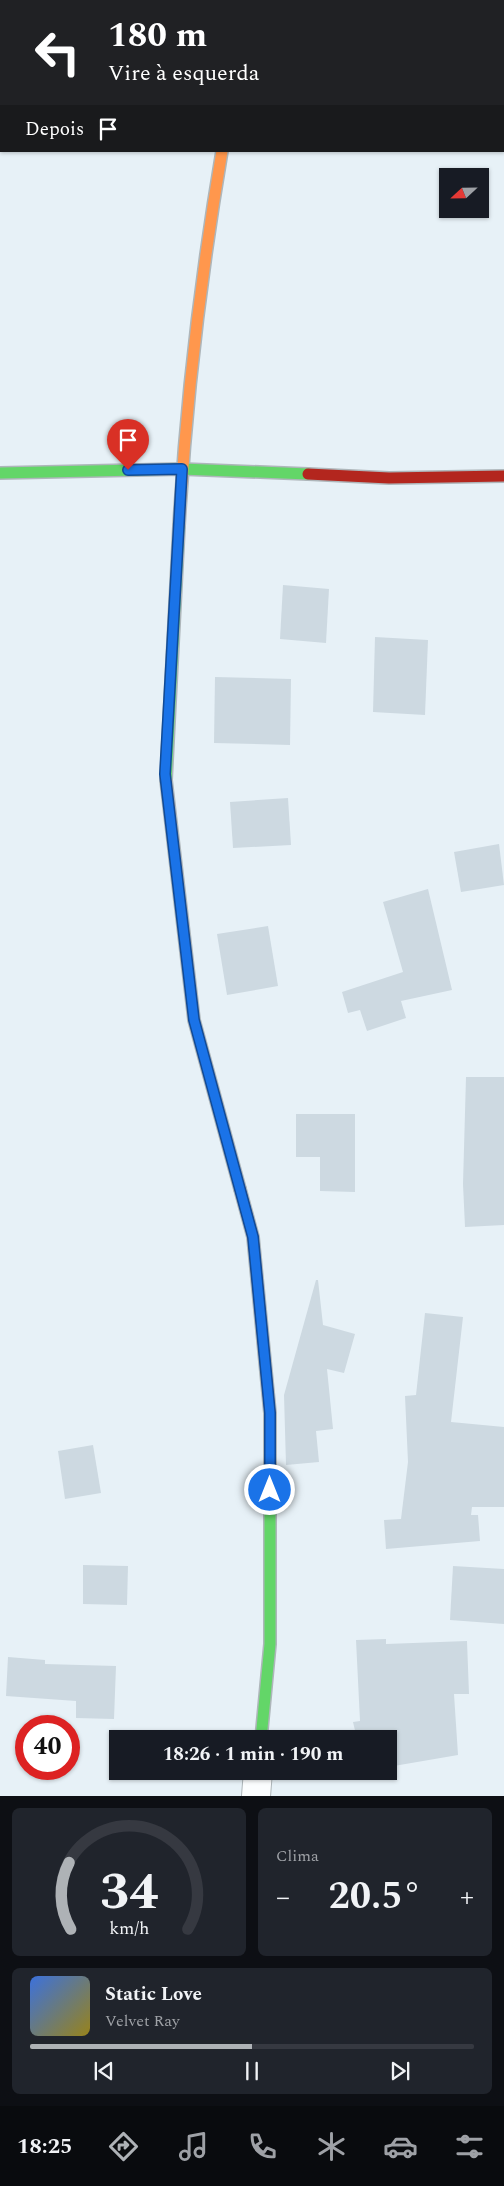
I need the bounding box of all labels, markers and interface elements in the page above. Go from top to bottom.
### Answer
text: 180 m [108,9,207,62]
icon: left [25,20,90,85]
text: Vire à esquerda [108,57,260,90]
text: Depois [25,115,84,144]
icon: arrive [94,115,122,143]
north arrow [439,168,489,218]
map controls [439,168,489,218]
pin [107,419,149,470]
icon: arrive [114,426,142,454]
position arrow [243,1463,295,1515]
speed limit sign: 40 [15,1715,80,1780]
text: 18:26 · 1 min · 190 m [163,1740,343,1769]
text: Clima [276,1844,319,1868]
text: 34 [100,1853,158,1932]
text: 20.5° [328,1868,422,1926]
text: − [276,1876,290,1919]
text: + [460,1876,474,1919]
text: km/h [109,1915,149,1942]
text: Static Love [105,1980,202,2009]
text: Velvet Ray [105,2009,180,2033]
icon: previous [90,2057,118,2085]
icon: pause [238,2057,266,2085]
icon: next [386,2057,414,2085]
icon: directions [106,2129,141,2164]
icon: music [176,2129,211,2164]
icon: phone [245,2129,280,2164]
icon: climate [314,2129,349,2164]
icon: car [383,2129,418,2164]
icon: filters [452,2129,487,2164]
text: 18:25 [17,2130,72,2163]

